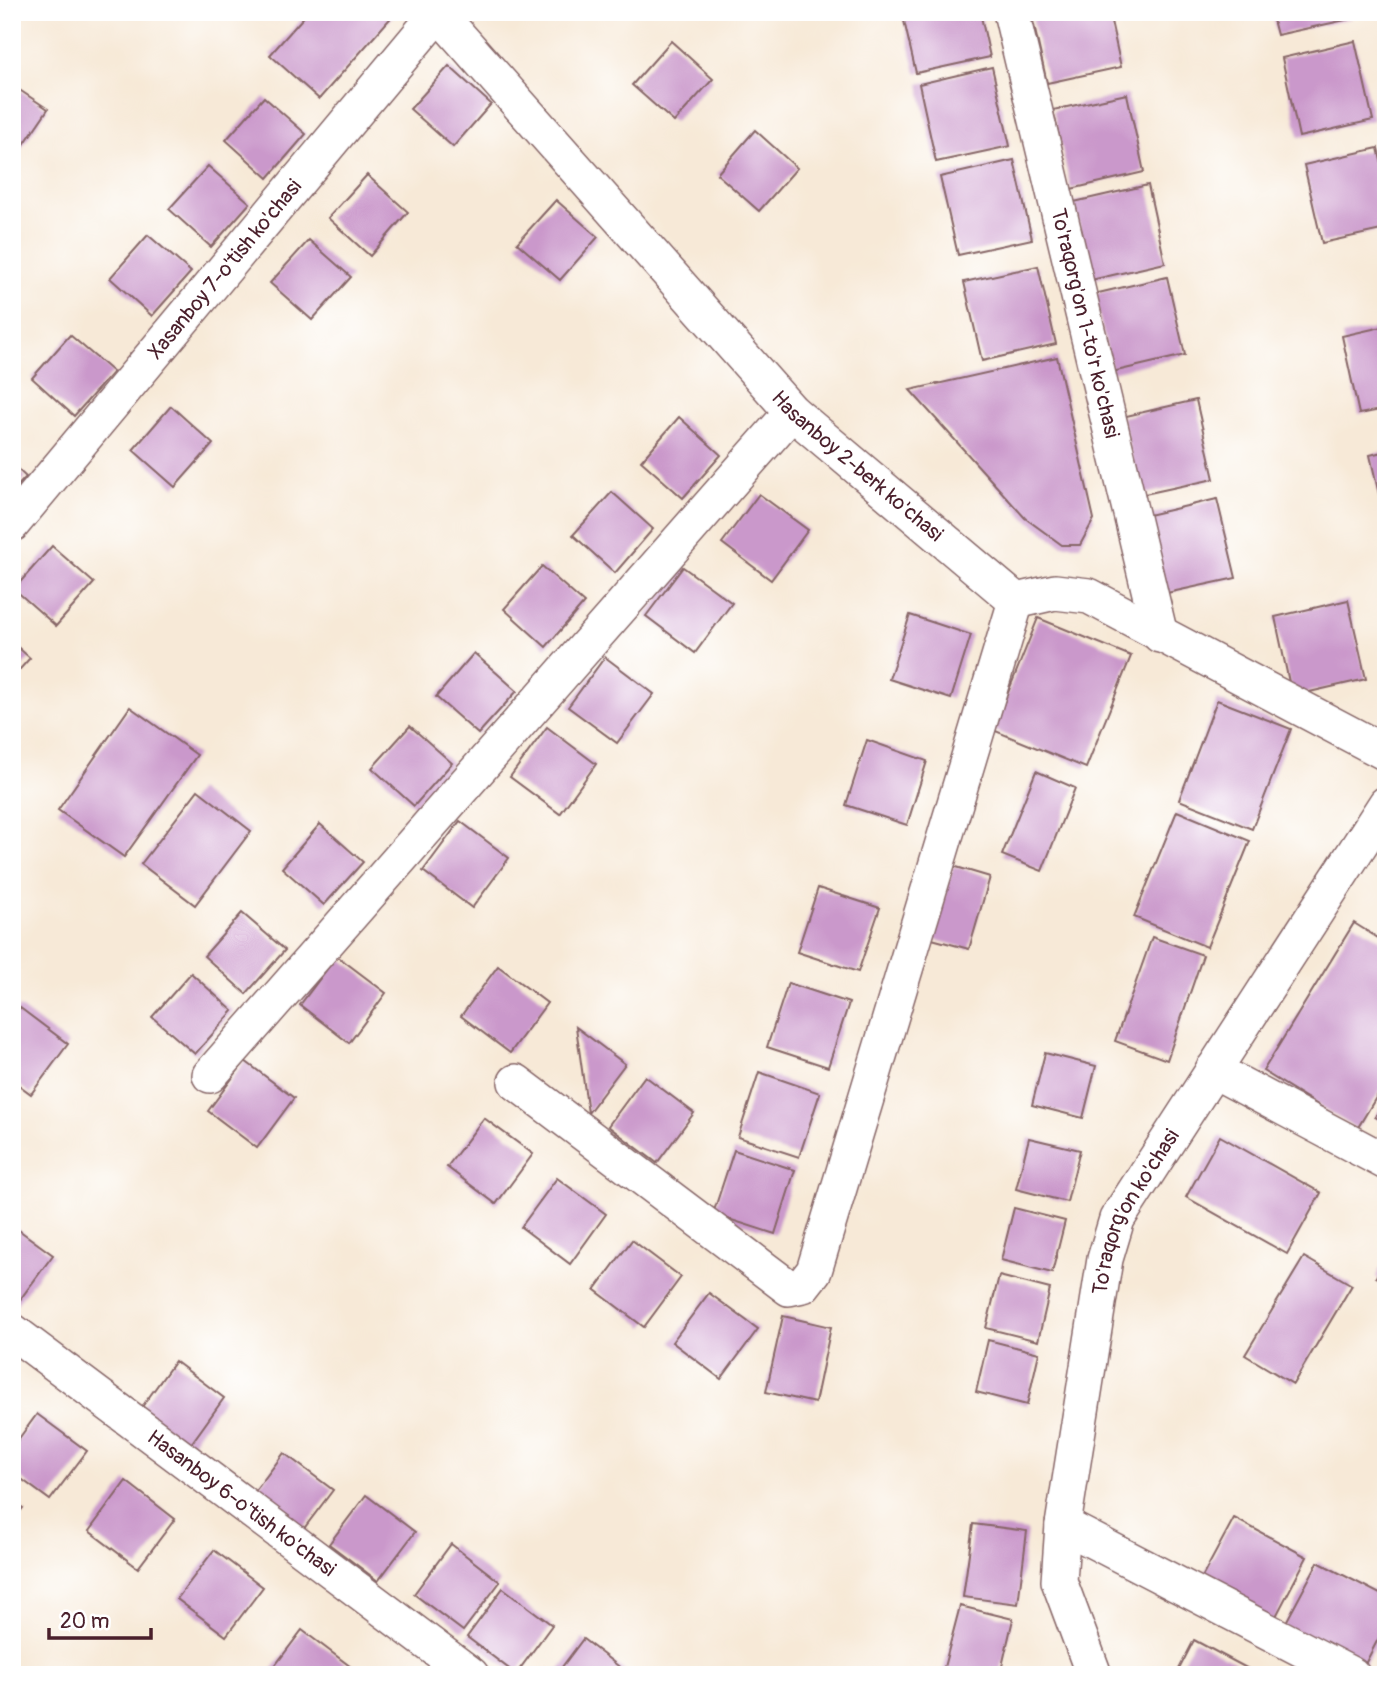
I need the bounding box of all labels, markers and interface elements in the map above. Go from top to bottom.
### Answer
street label: Xasanboy 7-o'tish ko'chasi [142,173,308,365]
street label: To'raqorg'on 1-to'r ko'chasi [1045,206,1126,441]
street label: Hasanboy 2-berk ko'chasi [766,385,949,547]
street label: To'raqorg'on ko'chasi [1086,1124,1185,1296]
street label: Hasanboy 6-o'tish ko'chasi [142,1424,342,1583]
scale bar [49,1596,150,1640]
text: 20 m [60,1608,109,1635]

